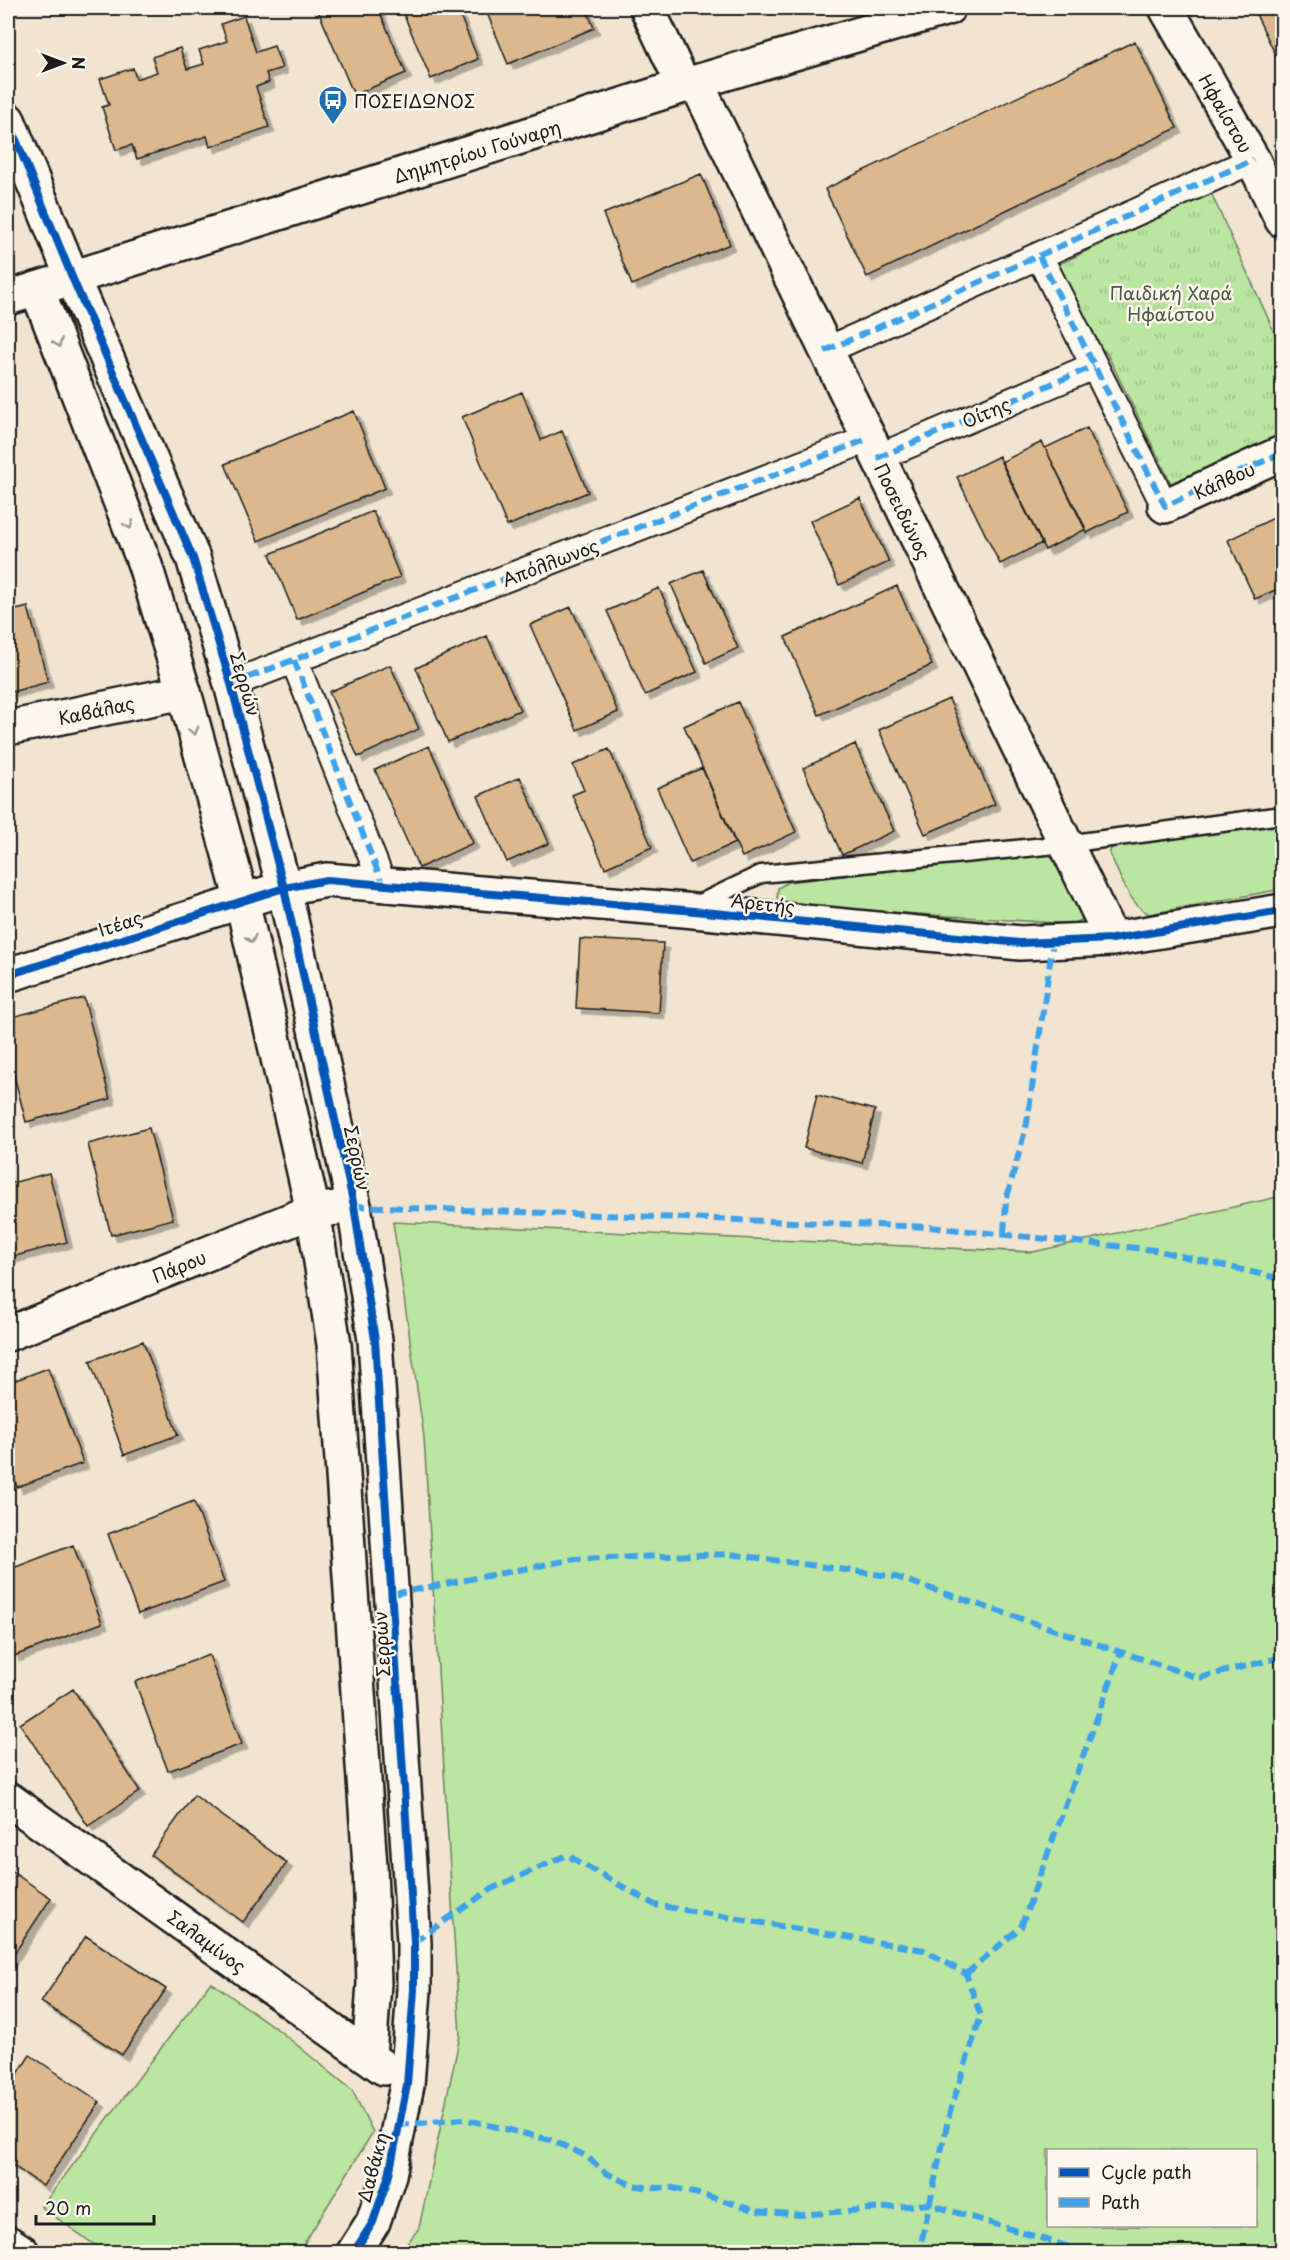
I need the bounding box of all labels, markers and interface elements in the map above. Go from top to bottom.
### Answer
north arrow [33,33,93,93]
text: N [67,57,91,69]
street label: Ηφαίστου [1192,68,1260,158]
bus stop icon: ΠΟΣΕΙΔΩΝΟΣ [317,84,349,126]
place label: ΠΟΣΕΙΔΩΝΟΣ [354,87,475,114]
street label: Δημητρίου Γούναρη [390,113,564,189]
park label: Παιδική Χαρά Ηφαίστου [1110,279,1233,327]
one-way arrow [51,337,63,348]
street label: Οίτης [958,390,1014,434]
street label: Κάλβου [1189,454,1259,506]
street label: Ποσειδώνος [868,458,938,564]
one-way arrow [122,519,135,529]
street label: Απόλλωνος [498,531,602,593]
street label: Σερρών [224,649,268,719]
street label: Καβάλας [55,689,137,731]
one-way arrow [187,725,200,735]
street label: Αρετής [730,886,796,920]
street label: Ιτέας [95,903,145,943]
one-way arrow [243,934,256,944]
street label: Σερρών [338,1123,378,1193]
street label: Πάρου [148,1243,210,1289]
street label: Σερρών [366,1610,396,1678]
street label: Σαλαμίνος [162,1903,252,1979]
street label: Δαβάκη [350,2129,394,2205]
legend [1047,2149,1257,2227]
text: Cycle path [1101,2158,1192,2185]
scale bar [36,2188,154,2226]
text: Path [1101,2188,1140,2215]
text: 20 m [45,2194,91,2221]

